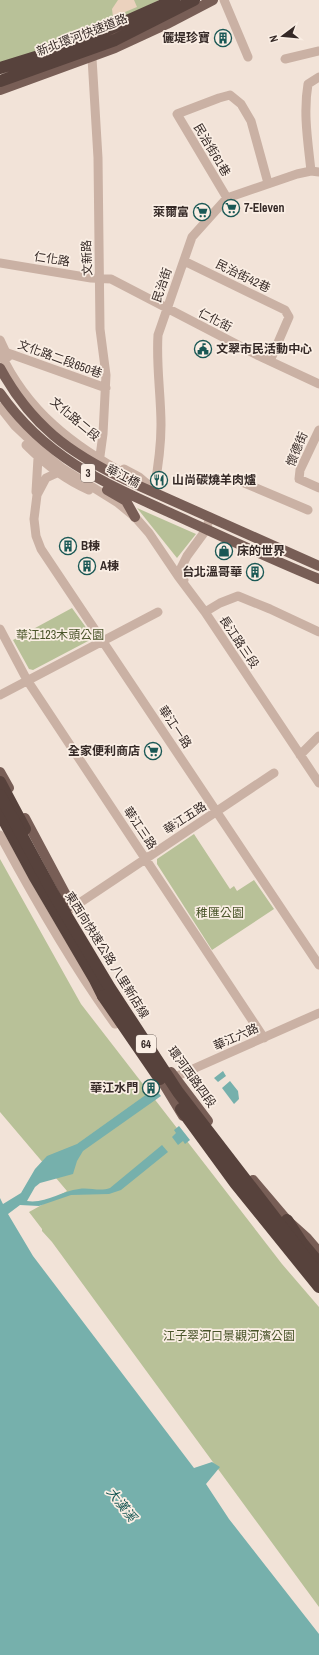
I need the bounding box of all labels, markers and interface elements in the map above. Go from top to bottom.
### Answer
street label: 新北環河快速道路 [34,10,130,60]
north arrow [263,16,303,56]
building icon: 儷堤珍寶 [213,28,233,48]
place label: 儷堤珍寶 [162,30,210,46]
text: N [266,34,281,44]
street label: 民治街61巷 [190,121,234,179]
supermarket icon: 7-Eleven [221,198,241,218]
place label: 7-Eleven [244,200,284,216]
supermarket icon: 萊爾富 [192,202,212,222]
place label: 萊爾富 [153,204,189,220]
street label: 文新路 [78,240,96,276]
street label: 仁化路 [33,248,71,270]
street label: 民治街42巷 [213,256,273,296]
street label: 民治街 [149,265,175,305]
street label: 仁化街 [195,305,235,335]
street label: 文化路二段650巷 [16,336,104,382]
public building icon: 文翠市民活動中心 [193,339,213,359]
place label: 文翠市民活動中心 [216,341,312,357]
street label: 文化路二段 [47,394,103,444]
street label: 懷德街 [283,429,311,469]
street label: 華江橋 [103,461,143,491]
road number: 3 [81,464,95,482]
restaurant icon: 山尚碳燒羊肉爐 [149,470,169,490]
place label: 山尚碳燒羊肉爐 [172,472,256,488]
building icon: B棟 [58,536,78,556]
place label: B棟 [81,538,100,554]
shop icon: 床的世界 [214,541,234,561]
place label: 床的世界 [237,543,285,559]
building icon: A棟 [77,556,97,576]
place label: A棟 [100,558,119,574]
building icon: 台北溫哥華 [245,562,265,582]
place label: 台北溫哥華 [182,564,242,580]
street label: 長江路三段 [216,613,262,671]
park label: 華江123木頭公園 [16,627,104,643]
street label: 華江一路 [155,703,195,751]
supermarket icon: 全家便利商店 [143,741,163,761]
place label: 全家便利商店 [68,743,140,759]
street label: 華江五路 [161,798,209,838]
street label: 華江三路 [120,804,160,852]
street label: 東西向快速公路 八里新店線 [61,889,153,1021]
park label: 稚匯公園 [196,905,244,921]
street label: 華江六路 [211,1020,261,1054]
road number: 64 [136,1035,156,1053]
street label: 環河西路四段 [164,1043,220,1111]
building icon: 華江水門 [141,1078,161,1098]
place label: 華江水門 [90,1080,138,1096]
park label: 江子翠河口景觀河濱公園 [163,1328,295,1344]
water label: 大漢溪 [103,1484,142,1526]

